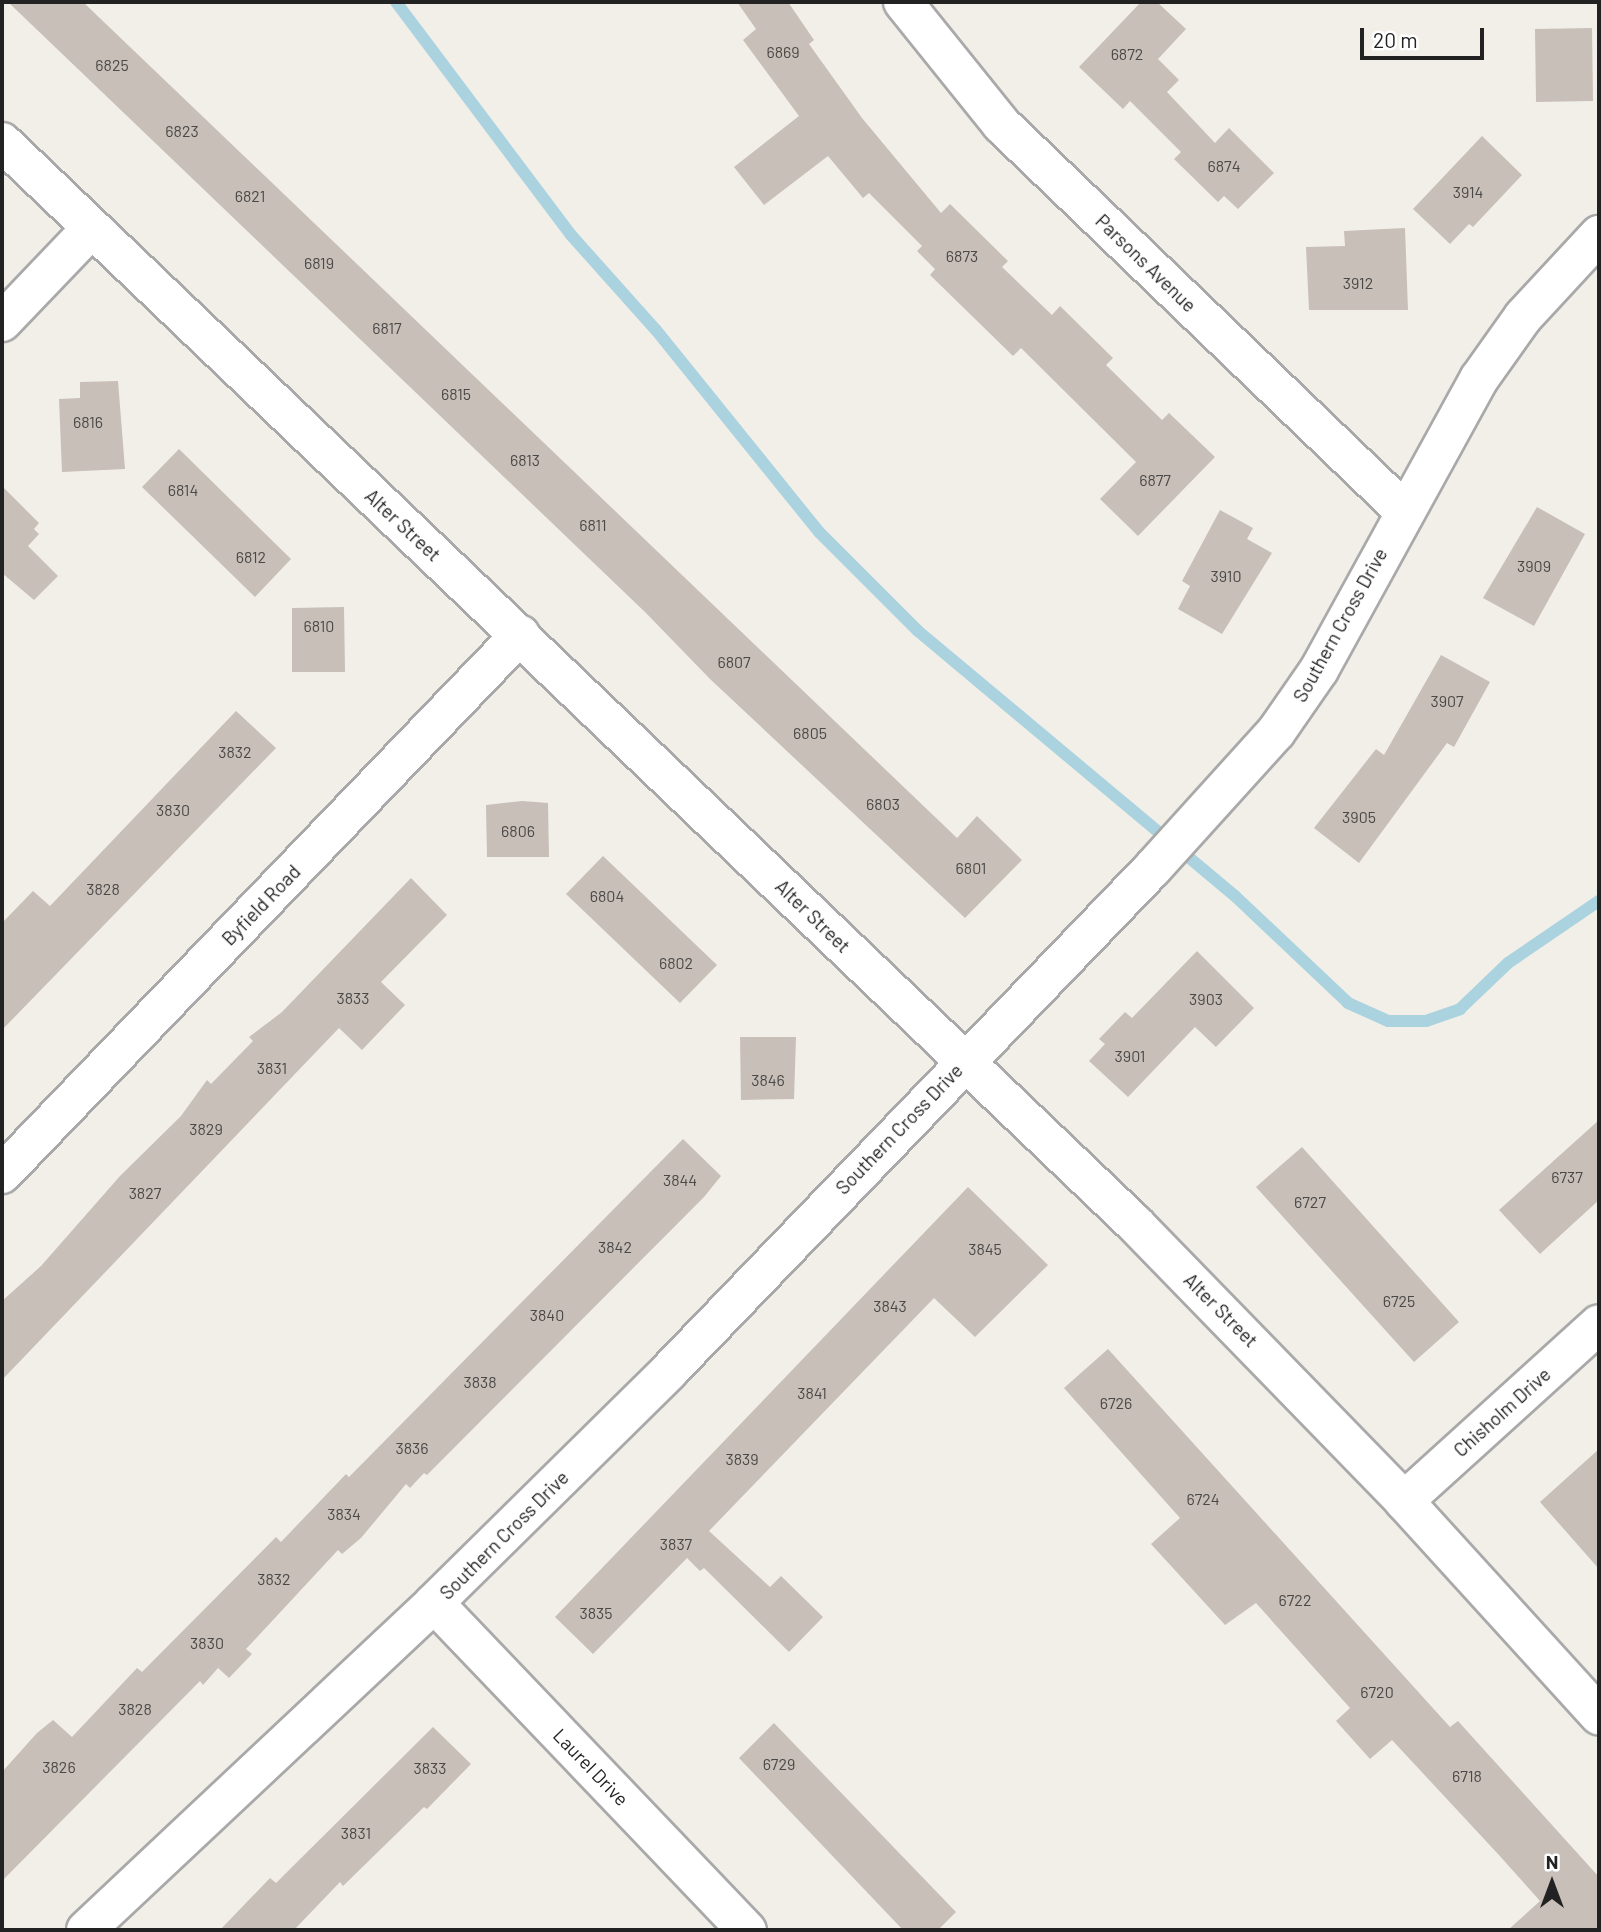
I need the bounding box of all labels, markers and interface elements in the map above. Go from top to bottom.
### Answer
scale bar [1363,14,1487,58]
text: 20 m [1373,27,1418,52]
house number: 6869 [766,42,800,62]
house number: 6872 [1111,44,1143,64]
house number: 6825 [95,55,129,75]
house number: 6823 [165,121,199,141]
house number: 6874 [1208,156,1240,176]
house number: 3914 [1453,182,1483,202]
house number: 6821 [235,186,265,206]
street label: Parsons Avenue [1091,209,1201,317]
house number: 6873 [946,246,978,266]
house number: 6819 [304,253,334,273]
house number: 3912 [1343,273,1373,293]
house number: 6817 [372,318,402,338]
house number: 6815 [441,384,471,404]
house number: 6816 [73,412,103,432]
house number: 6813 [510,450,540,470]
house number: 6877 [1139,470,1171,490]
house number: 6814 [168,480,198,500]
street label: Alter Street [360,484,446,566]
house number: 6811 [579,515,607,535]
street label: Southern Cross Drive [1288,544,1392,706]
house number: 6812 [236,547,266,567]
house number: 3909 [1517,556,1551,576]
house number: 3910 [1211,566,1241,586]
house number: 6810 [304,616,334,636]
house number: 6807 [717,652,751,672]
house number: 3907 [1430,691,1464,711]
house number: 6805 [793,723,827,743]
house number: 3832 [218,742,252,762]
house number: 6803 [866,794,900,814]
house number: 3830 [156,800,190,820]
house number: 3905 [1342,807,1376,827]
house number: 6806 [501,821,535,841]
house number: 6801 [956,858,986,878]
street label: Byfield Road [217,860,305,950]
street label: Alter Street [771,875,855,957]
house number: 3828 [86,879,120,899]
house number: 6804 [590,886,624,906]
house number: 6802 [659,953,693,973]
house number: 3833 [336,988,370,1008]
house number: 3903 [1189,989,1223,1009]
house number: 3901 [1115,1046,1145,1066]
house number: 3831 [257,1058,287,1078]
street label: Southern Cross Drive [831,1059,967,1199]
house number: 3846 [751,1070,785,1090]
house number: 3829 [189,1119,223,1139]
house number: 6737 [1551,1167,1583,1187]
house number: 3844 [663,1170,697,1190]
house number: 3827 [129,1183,161,1203]
house number: 6727 [1294,1192,1326,1212]
house number: 3842 [598,1237,632,1257]
house number: 3845 [968,1239,1002,1259]
street label: Alter Street [1179,1268,1263,1352]
house number: 6725 [1383,1291,1415,1311]
house number: 3843 [873,1296,907,1316]
house number: 3840 [530,1305,564,1325]
street label: Chisholm Drive [1449,1363,1555,1461]
house number: 3838 [463,1372,497,1392]
house number: 3841 [797,1383,827,1403]
house number: 6726 [1100,1393,1132,1413]
house number: 3836 [395,1438,429,1458]
house number: 3839 [725,1449,759,1469]
street label: Southern Cross Drive [435,1466,573,1604]
house number: 6724 [1186,1489,1220,1509]
house number: 3834 [327,1504,361,1524]
house number: 3837 [660,1534,692,1554]
house number: 3832 [257,1569,291,1589]
house number: 6722 [1279,1590,1311,1610]
house number: 3835 [579,1603,613,1623]
house number: 3830 [190,1633,224,1653]
house number: 6720 [1360,1682,1394,1702]
house number: 3828 [118,1699,152,1719]
street label: Laurel Drive [549,1724,633,1810]
house number: 6729 [763,1754,795,1774]
house number: 3826 [42,1757,76,1777]
house number: 3833 [413,1758,447,1778]
house number: 6718 [1452,1766,1482,1786]
house number: 3831 [341,1823,371,1843]
north arrow [1517,1848,1587,1918]
text: N [1546,1850,1558,1873]

